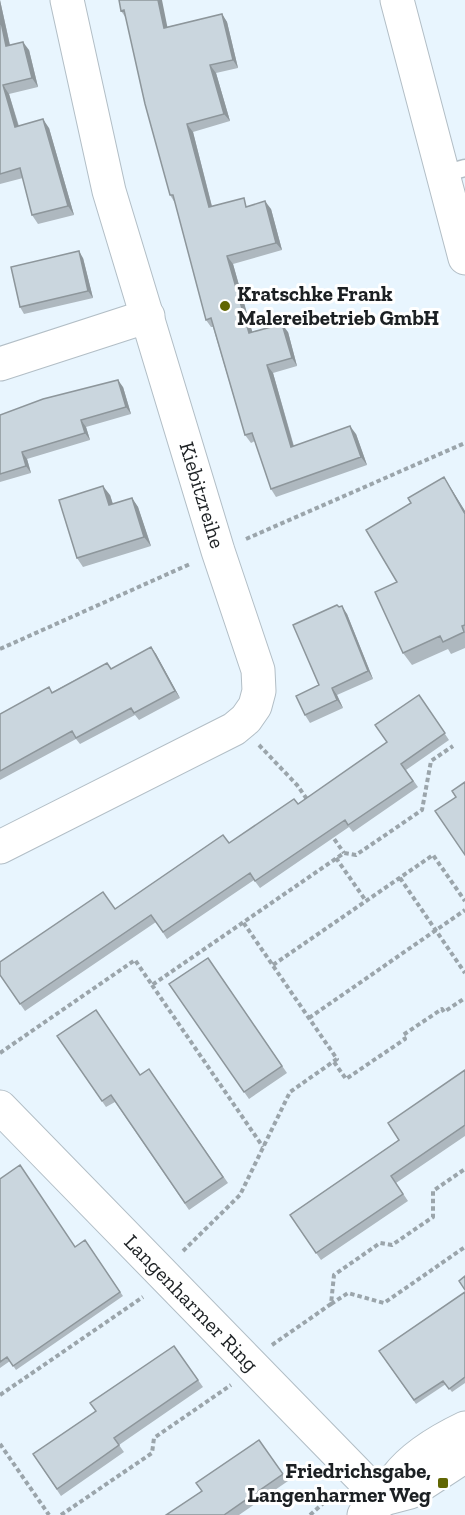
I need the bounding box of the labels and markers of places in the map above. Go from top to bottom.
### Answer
place label: Kratschke Frank Malereibetrieb GmbH [237,281,439,330]
marker: Kratschke Frank Malereibetrieb GmbH [218,299,232,313]
place label: Friedrichsgabe, Langenharmer Weg [247,1458,431,1507]
marker: Friedrichsgabe, Langenharmer Weg [436,1476,450,1490]

